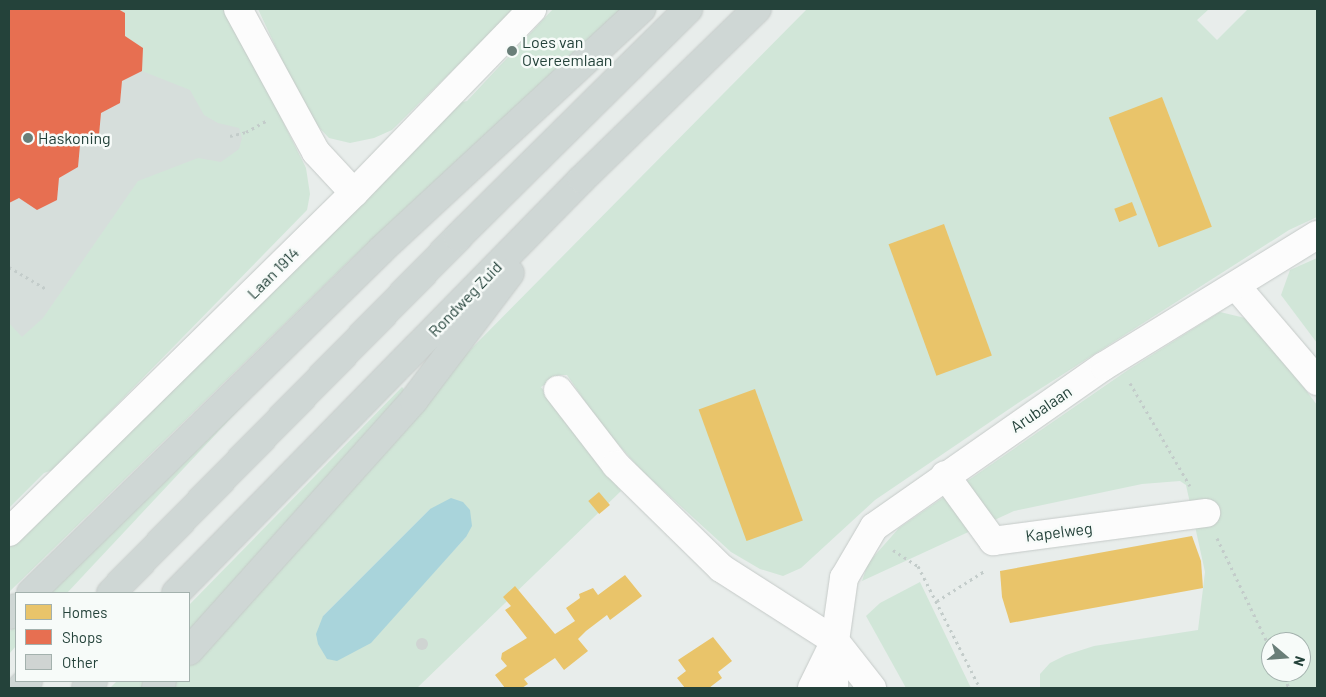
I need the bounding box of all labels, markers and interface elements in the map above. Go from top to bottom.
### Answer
place label: Loes van Overeemlaan [522,32,612,70]
marker: Loes van Overeemlaan [506,45,518,57]
place label: Haskoning [38,128,111,148]
marker: Haskoning [22,132,34,144]
street label: Laan 1914 [243,243,303,303]
street label: Rondweg Zuid [424,257,506,341]
street label: Arubalaan [1007,382,1075,436]
street label: Kapelweg [1024,518,1094,546]
legend [15,592,190,682]
text: Homes [62,603,107,621]
text: Shops [62,628,102,646]
north arrow [1261,632,1311,682]
text: Other [62,653,98,671]
text: N [1290,654,1309,669]

